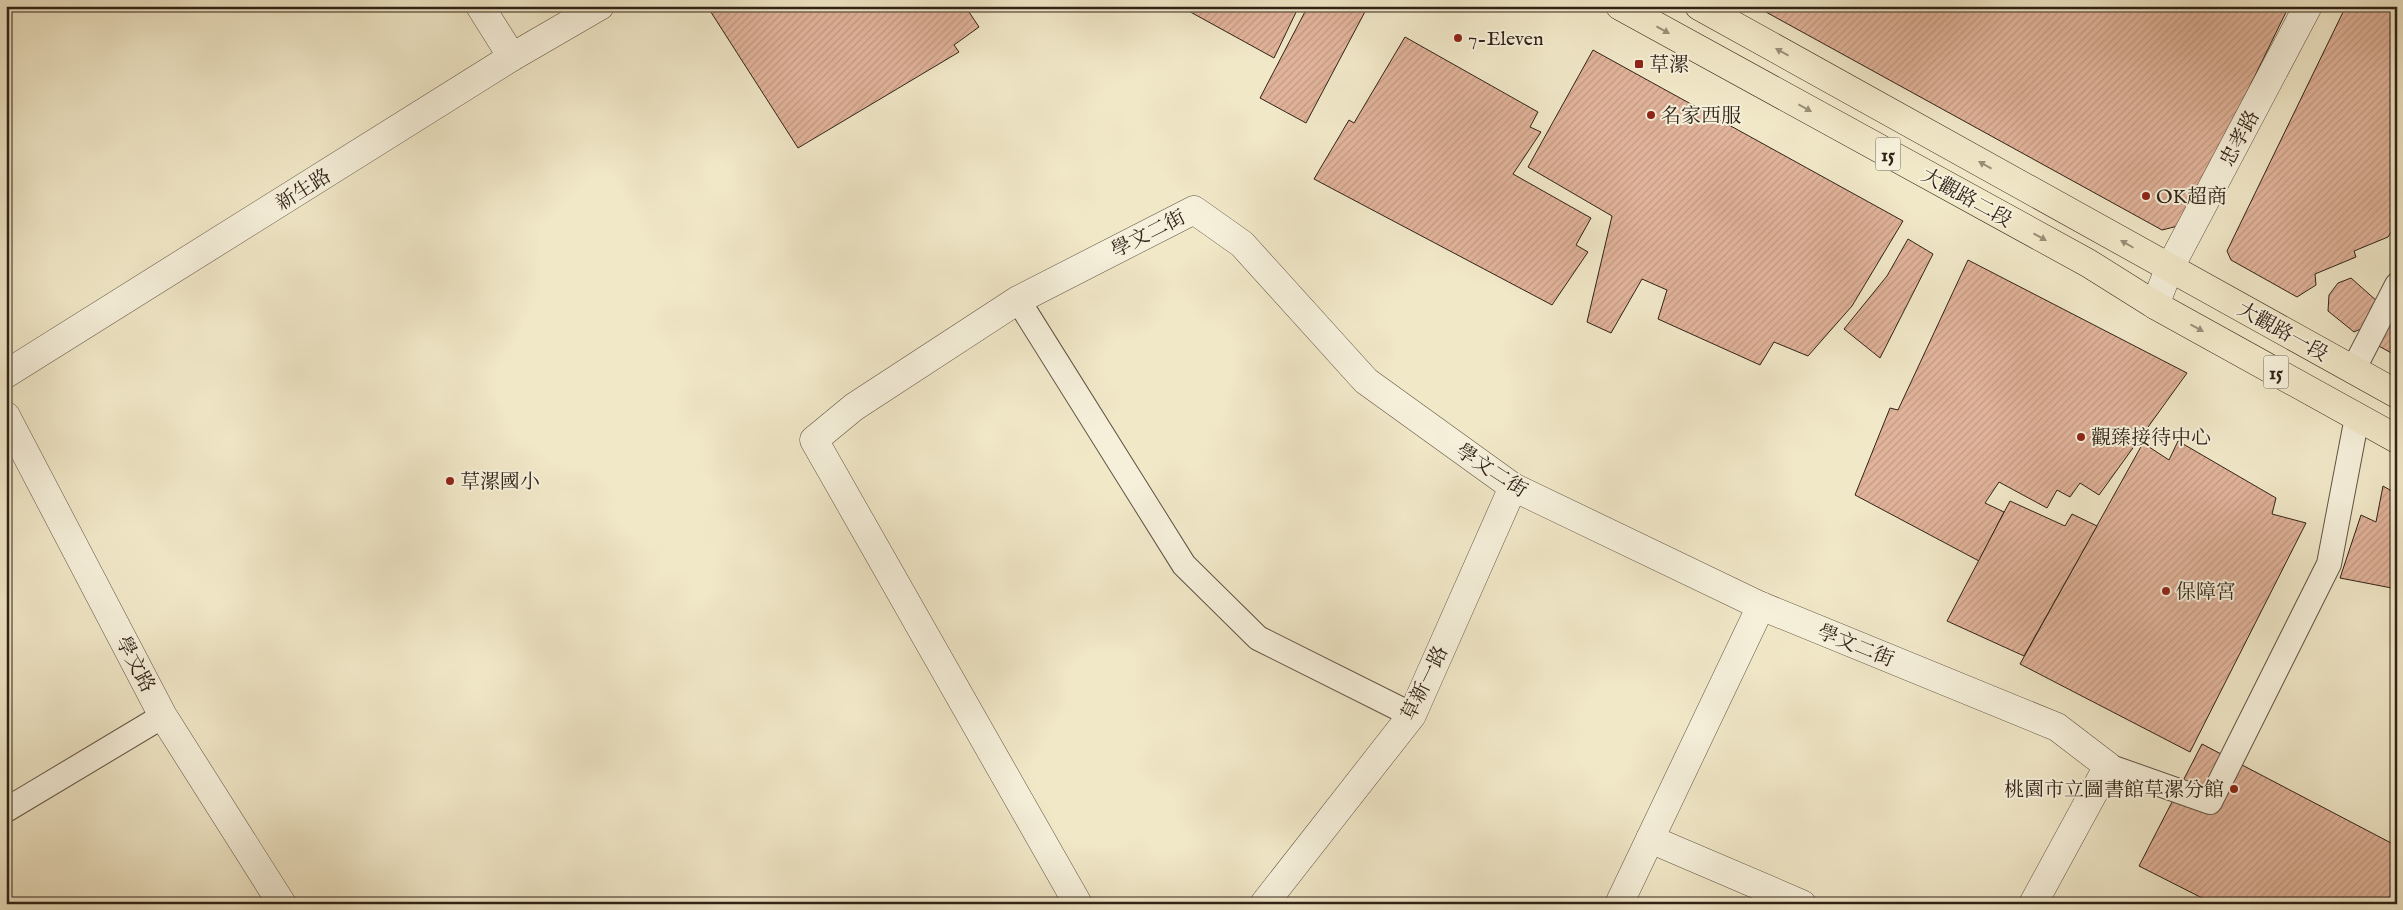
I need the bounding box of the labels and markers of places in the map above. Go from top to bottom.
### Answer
place label: 7-Eleven [1468,27,1544,52]
marker: 7-Eleven [1452,32,1464,44]
place label: 草漯 [1649,53,1689,78]
marker: 草漯 [1633,58,1645,70]
place label: 名家西服 [1661,104,1741,129]
marker: 名家西服 [1645,109,1657,121]
place label: OK超商 [2156,185,2227,210]
marker: OK超商 [2140,190,2152,202]
place label: 觀臻接待中心 [2091,426,2211,451]
marker: 觀臻接待中心 [2075,431,2087,443]
place label: 草漯國小 [460,470,540,495]
marker: 草漯國小 [444,475,456,487]
place label: 保障宮 [2176,580,2236,605]
marker: 保障宮 [2160,585,2172,597]
place label: 桃園市立圖書館草漯分館 [2004,778,2224,803]
marker: 桃園市立圖書館草漯分館 [2228,783,2240,795]

